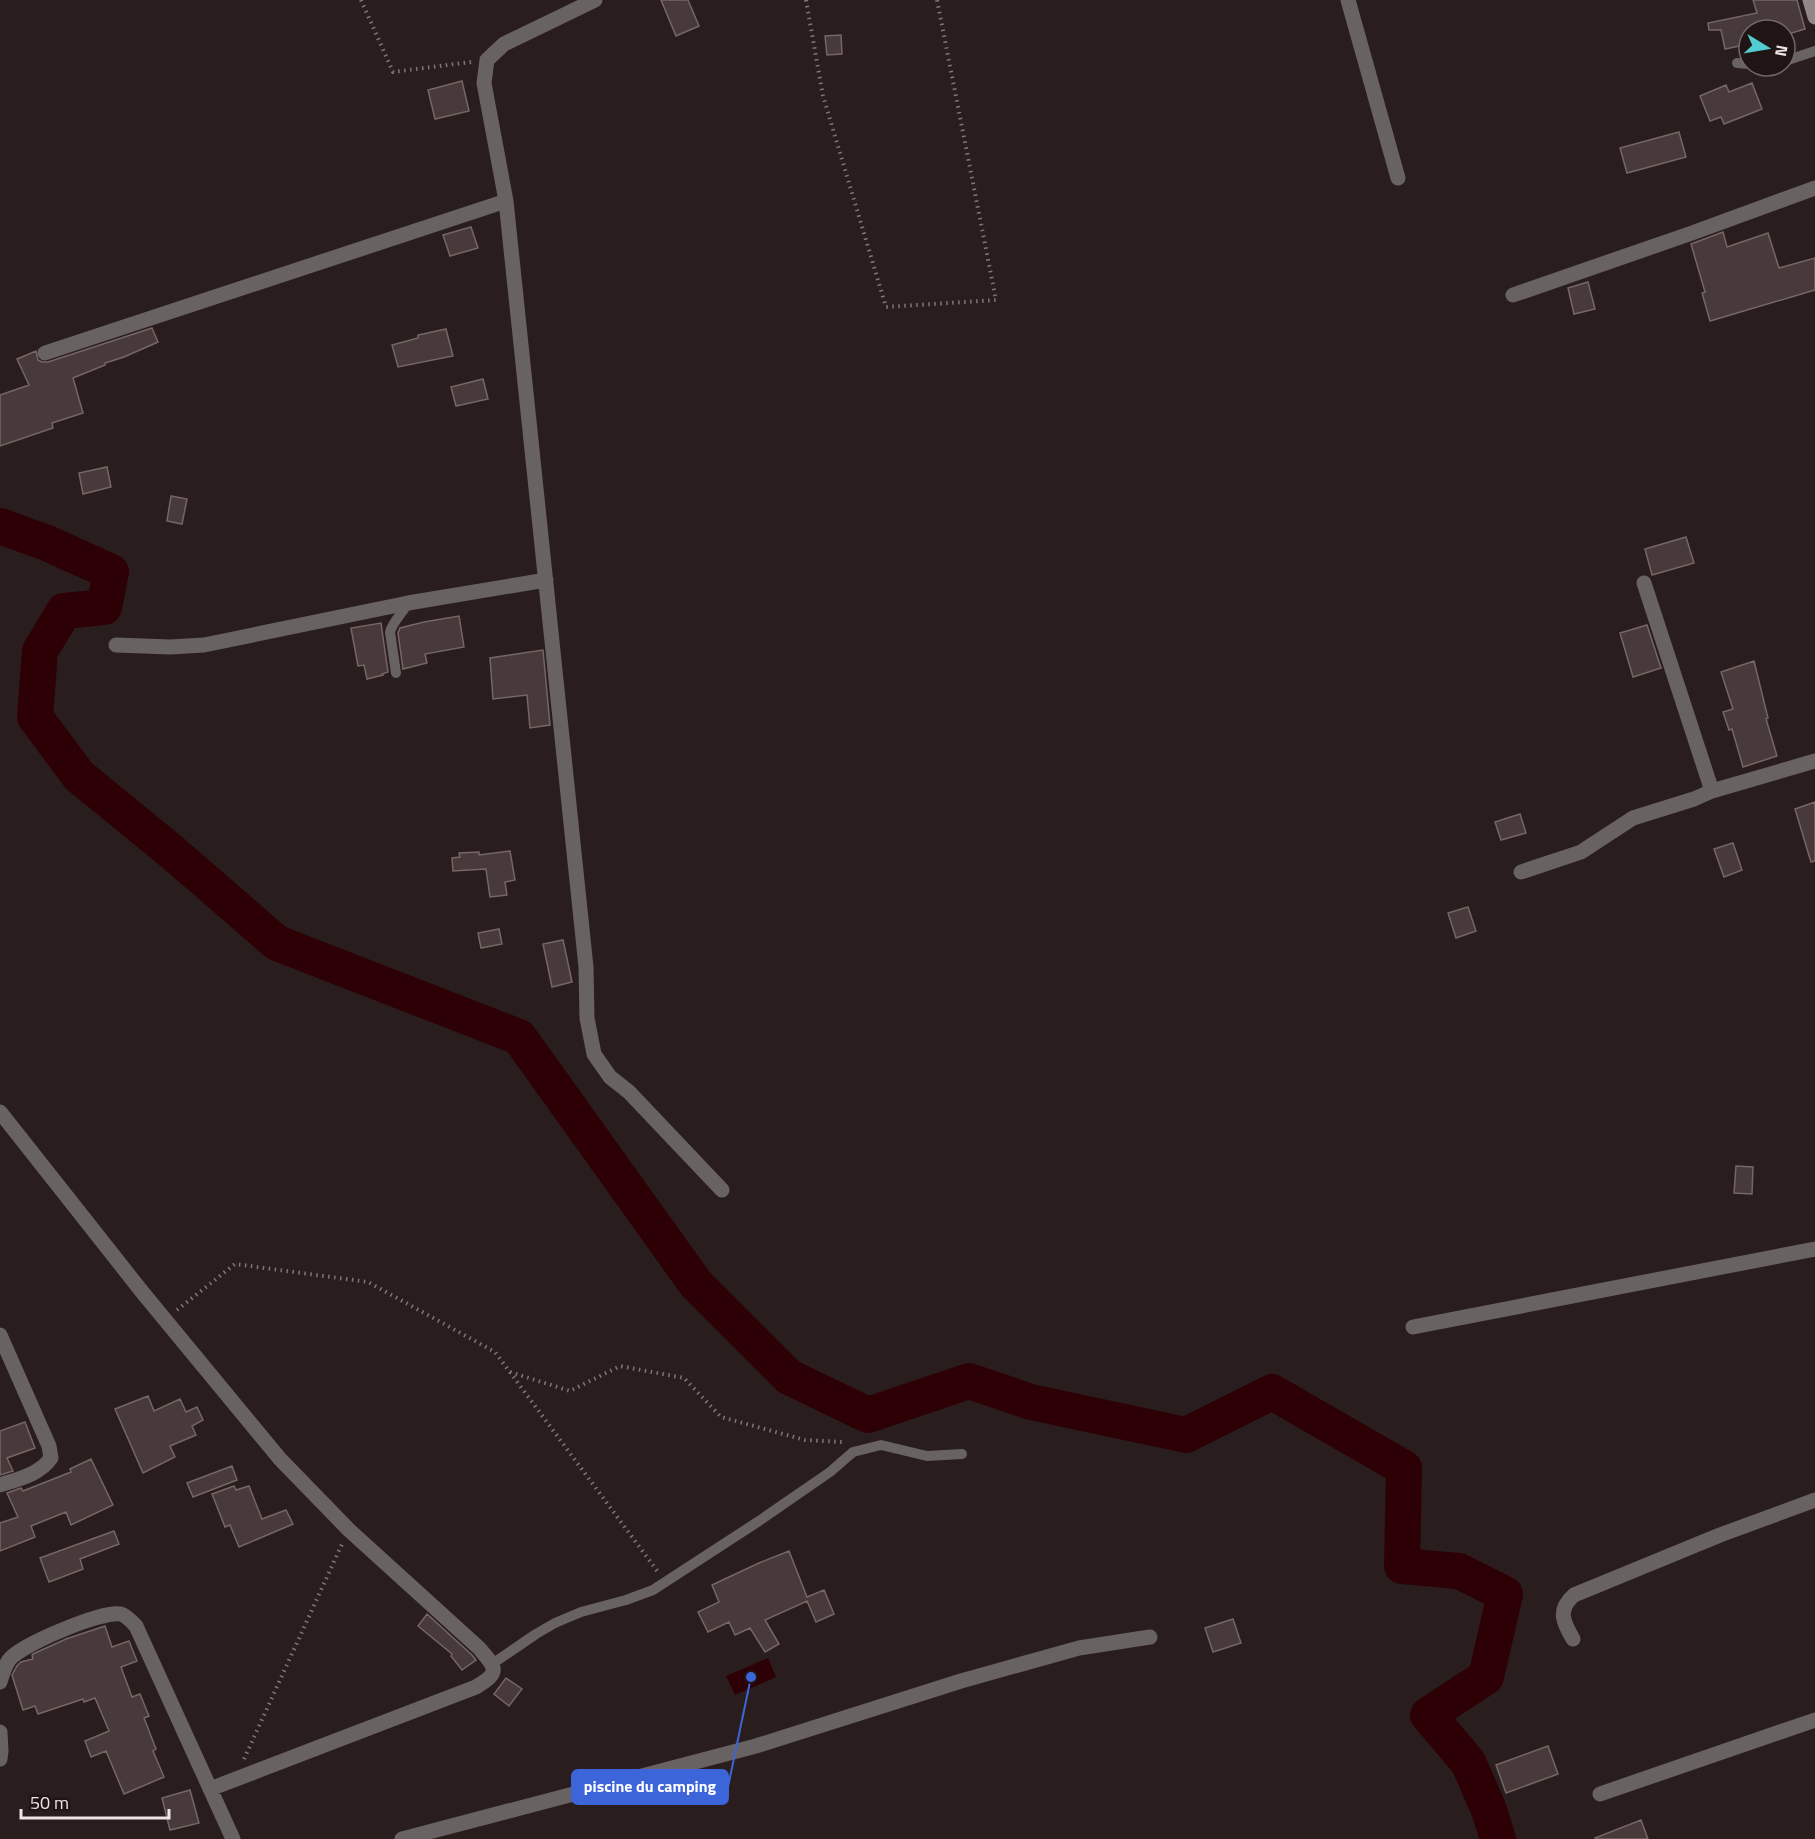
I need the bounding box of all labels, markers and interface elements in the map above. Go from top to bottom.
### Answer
north arrow [1737,18,1797,78]
text: N [1769,43,1795,59]
callout: piscine du camping [572,1770,728,1804]
text: piscine du camping [584,1774,717,1798]
scale bar [21,1782,170,1820]
text: 50 m [30,1789,69,1816]

